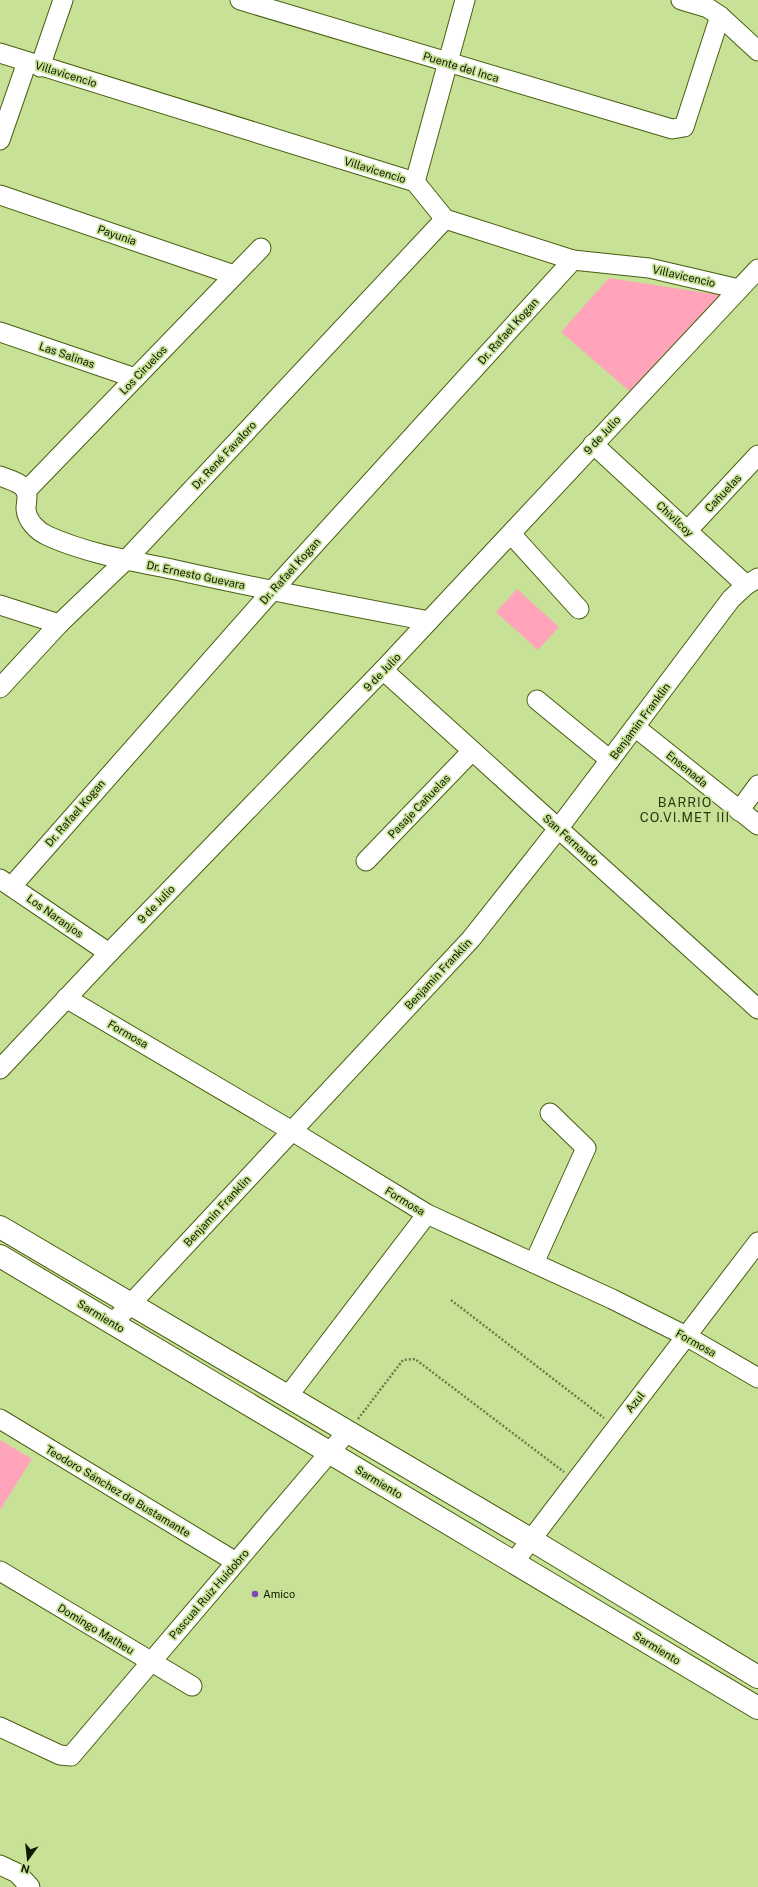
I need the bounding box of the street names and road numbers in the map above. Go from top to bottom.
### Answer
street label: Puente del Inca [422,50,500,84]
street label: Villavicencio [34,59,98,89]
street label: Villavicencio [343,155,407,185]
street label: Payunia [96,223,138,247]
street label: Villavicencio [651,263,717,289]
street label: Dr. Rafael Kogan [475,296,541,366]
street label: Las Salinas [38,340,97,370]
street label: Los Ciruelos [117,343,169,397]
street label: 9 de Julio [581,413,623,457]
street label: Dr. René Favaloro [189,419,259,491]
street label: Cañuelas [702,471,744,514]
street label: Chivilcoy [654,499,696,539]
street label: Dr. Rafael Kogan [257,536,323,606]
street label: Dr. Ernesto Guevara [146,559,246,591]
street label: 9 de Julio [361,651,403,693]
street label: Benjamin Franklin [608,681,672,761]
street label: Ensenada [664,749,710,789]
street label: Pasaje Cañuelas [386,771,453,840]
street label: Dr. Rafael Kogan [43,777,107,849]
street label: San Fernando [541,812,601,868]
street label: 9 de Julio [135,883,177,925]
street label: Los Naranjos [25,892,86,940]
street label: Benjamin Franklin [402,936,474,1012]
street label: Formosa [106,1018,150,1050]
street label: Benjamin Franklin [181,1173,253,1249]
street label: Formosa [383,1184,427,1218]
street label: Sarmiento [75,1297,127,1335]
street label: Formosa [674,1327,718,1359]
street label: Azul [623,1389,647,1415]
street label: Teodoro Sánchez de Bustamante [43,1443,193,1539]
street label: Sarmiento [353,1463,405,1501]
street label: Pascual Ruiz Huidobro [167,1547,251,1641]
street label: Domingo Matheu [56,1602,136,1656]
street label: Sarmiento [631,1629,683,1667]

